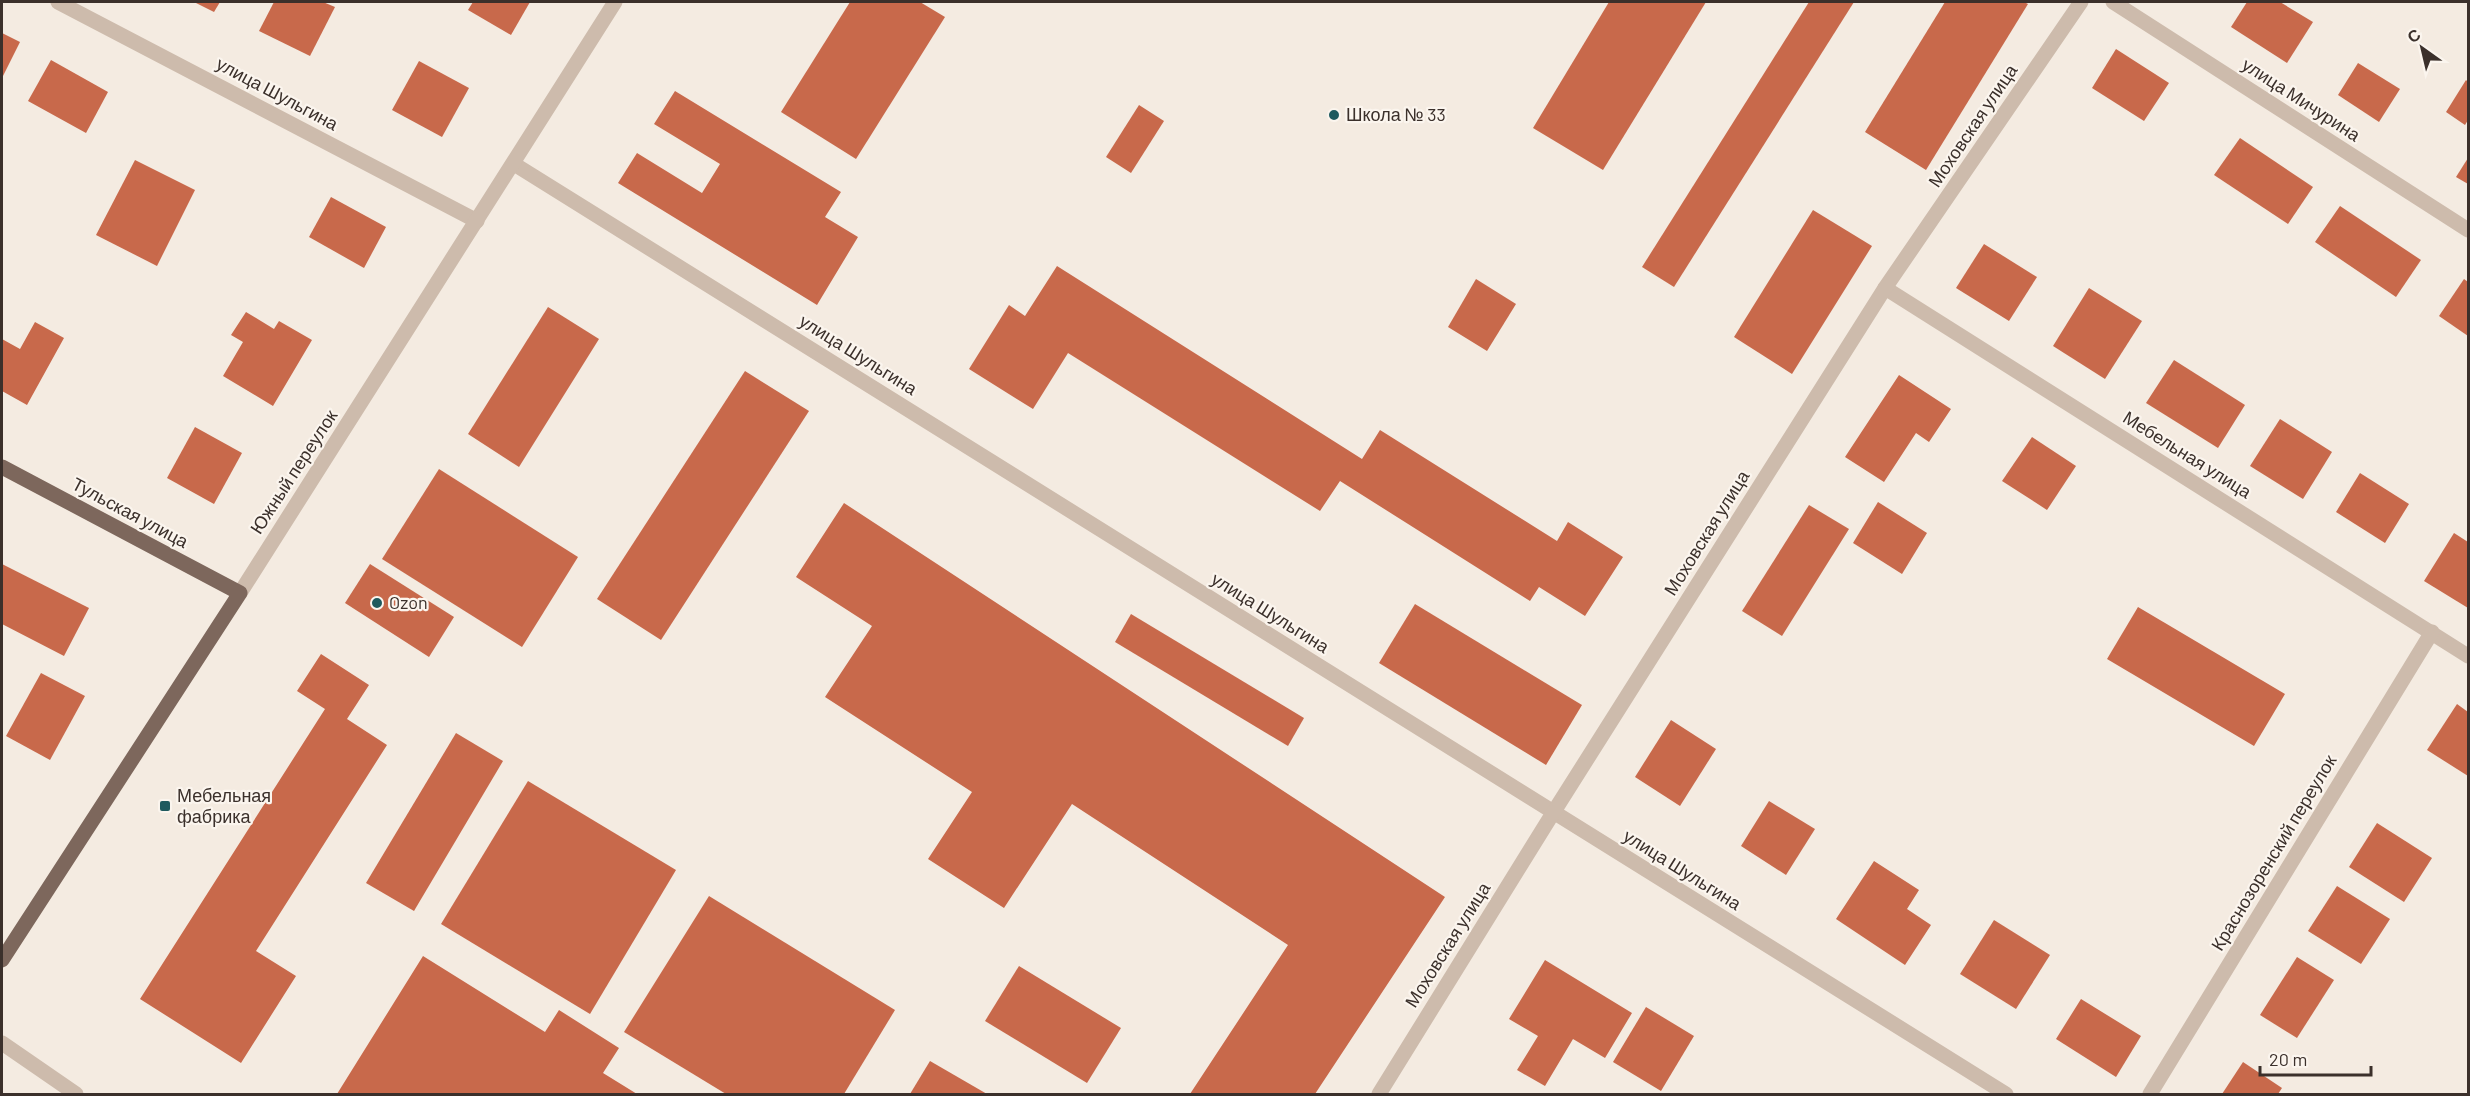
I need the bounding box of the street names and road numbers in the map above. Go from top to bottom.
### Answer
street label: улица Шульгина [213,52,343,135]
street label: улица Мичурина [2238,53,2366,146]
street label: Моховская улица [1923,59,2022,191]
street label: улица Шульгина [796,309,922,400]
street label: Южный переулок [245,405,342,538]
street label: Мебельная улица [2119,406,2257,503]
street label: Моховская улица [1659,465,1754,599]
street label: Тульская улица [69,472,193,552]
street label: улица Шульгина [1208,567,1334,658]
street label: Краснозоренский переулок [2206,750,2340,954]
street label: улица Шульгина [1620,824,1746,915]
street label: Моховская улица [1400,877,1495,1011]

